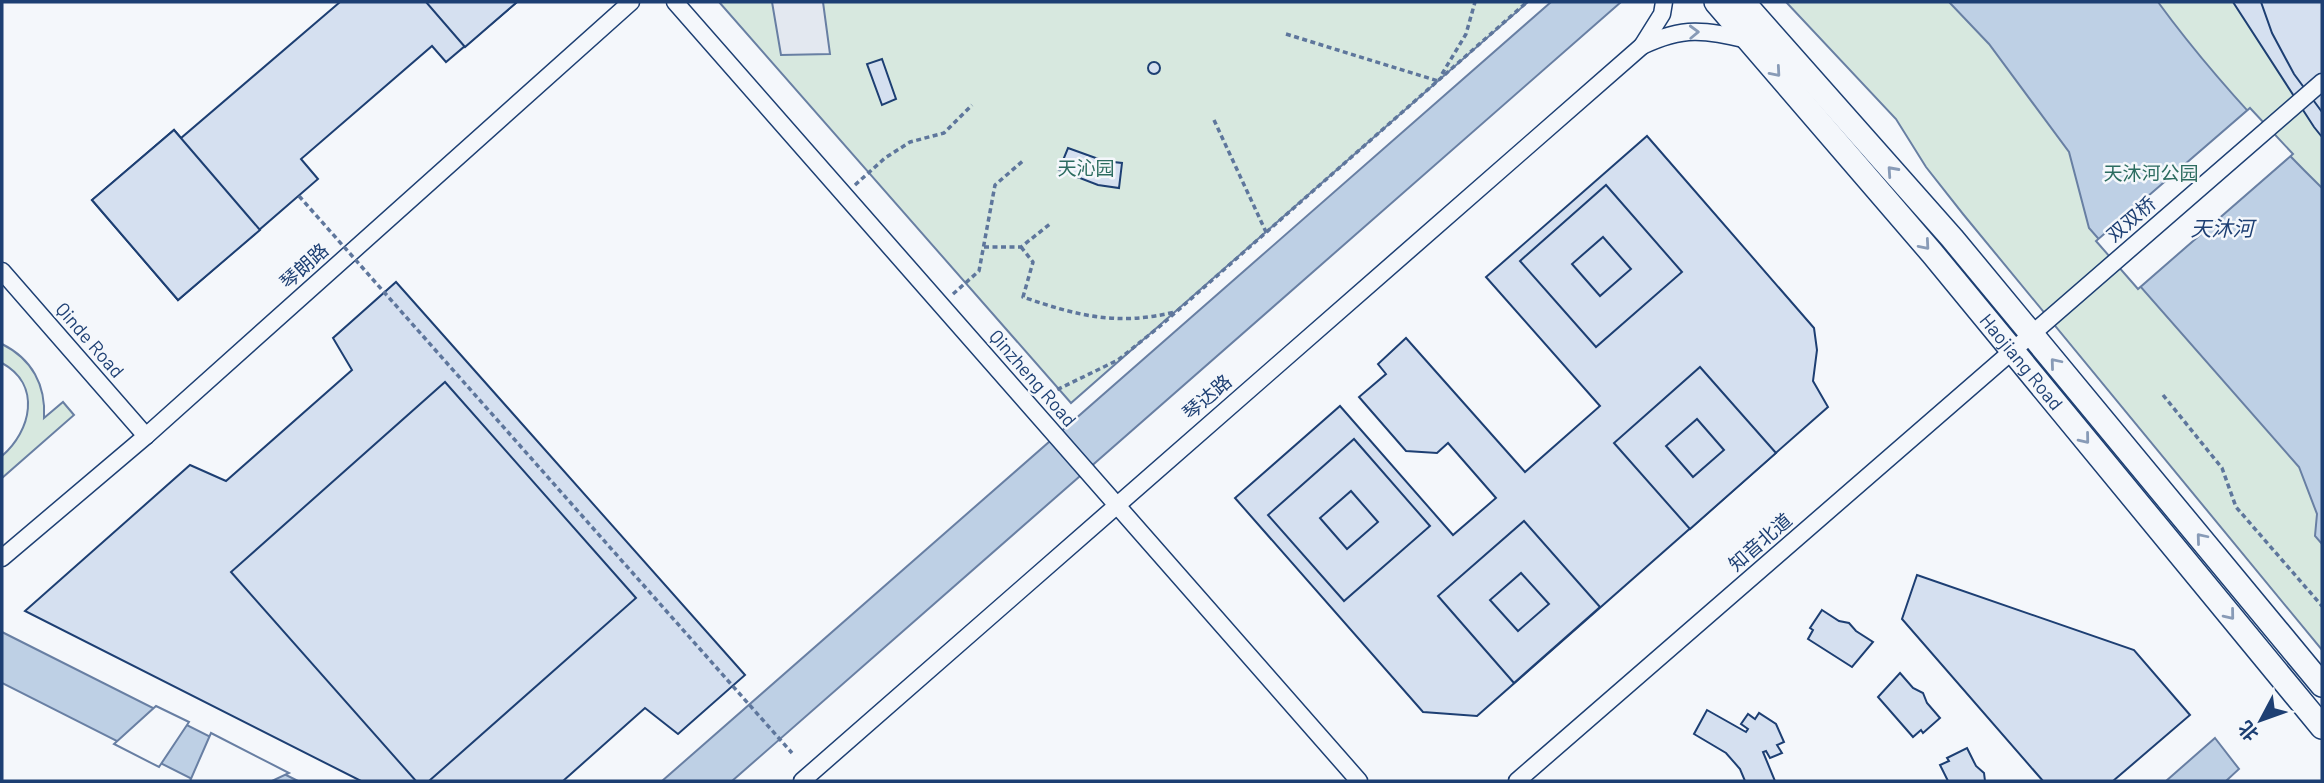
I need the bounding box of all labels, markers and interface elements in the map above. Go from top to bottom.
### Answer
one-way arrow [1689,24,1700,39]
one-way arrow [1768,64,1780,77]
park label: 天沁园 [1057,156,1115,179]
park label: 天沐河公园 [2103,161,2199,184]
one-way arrow [1888,166,1900,179]
street label: 双双桥 [2102,191,2160,246]
water label: 天沐河 [2191,215,2257,240]
one-way arrow [1917,236,1929,249]
street label: 琴朗路 [275,238,333,293]
street label: Qinde Road [51,297,129,382]
street label: Haojiang Road [1976,309,2068,414]
street label: Qinzheng Road [985,324,1082,431]
one-way arrow [2051,358,2064,370]
street label: 琴达路 [1178,369,1236,424]
one-way arrow [2077,431,2090,443]
street label: 知音北道 [1723,508,1796,575]
one-way arrow [2196,533,2209,545]
one-way arrow [2222,606,2234,619]
north arrow [2226,685,2296,755]
text: 北 [2233,717,2263,746]

